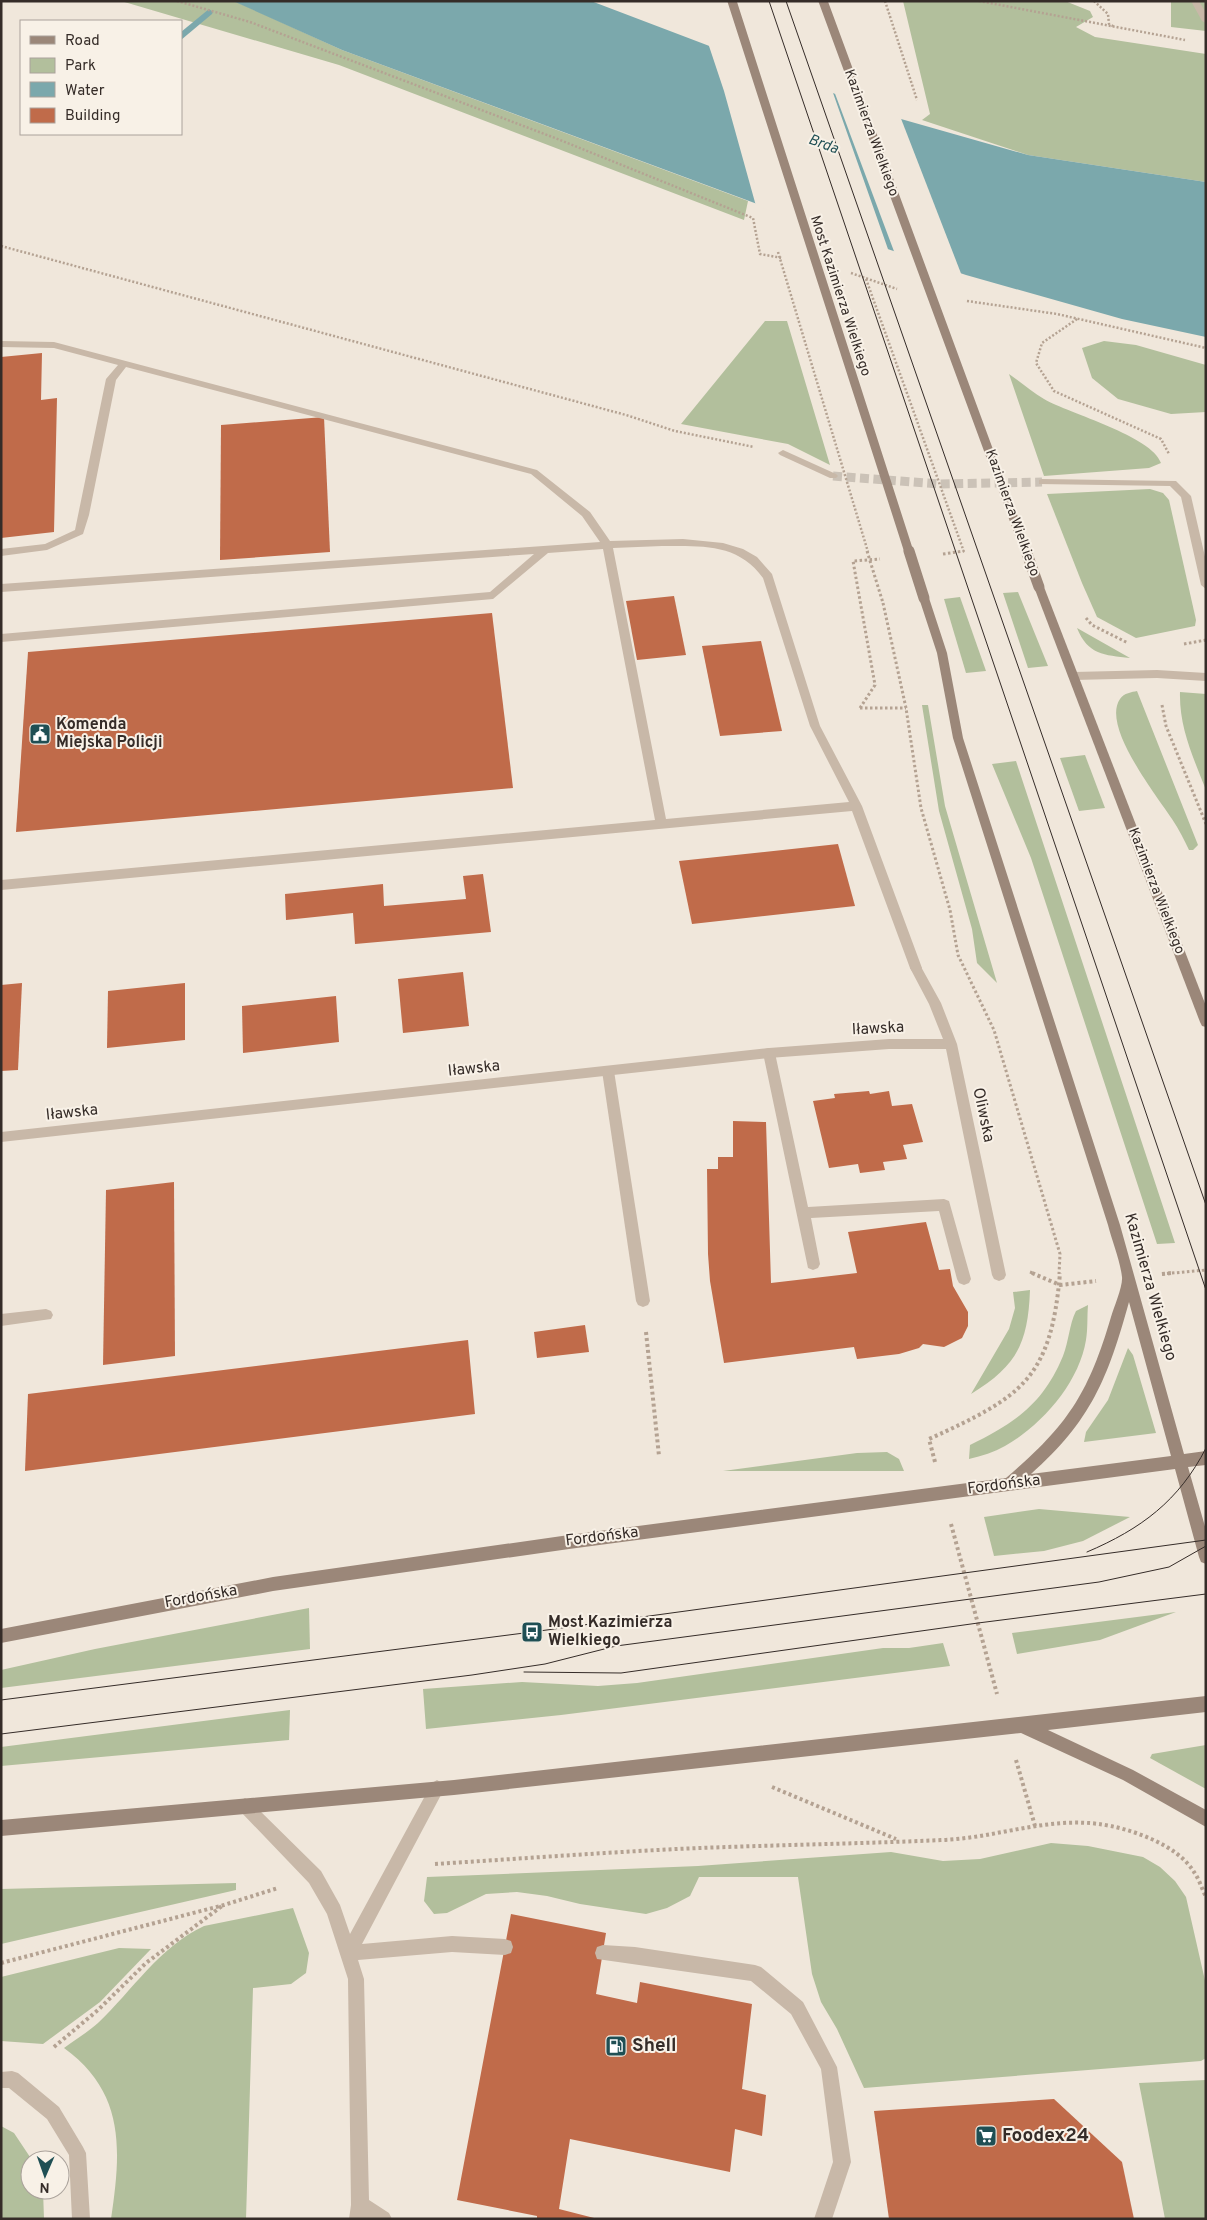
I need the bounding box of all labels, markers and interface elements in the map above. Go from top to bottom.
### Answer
legend [20,20,182,135]
text: Road [65,32,100,51]
text: Park [65,57,96,76]
street label: Kazimierza Wielkiego [840,67,902,199]
text: Water [65,82,105,101]
text: Building [65,107,120,126]
water label: Brda [805,131,841,159]
street label: Most Kazimierza Wielkiego [806,214,874,379]
street label: Kazimierza Wielkiego [981,447,1043,579]
place label: Komenda Miejska Policji [56,715,162,753]
public building icon: Komenda Miejska Policji [28,722,52,746]
street label: Kazimierza Wielkiego [1124,826,1188,957]
street label: Iławska [851,1018,905,1040]
street label: Iławska [447,1056,501,1082]
street label: Oliwska [967,1086,999,1144]
street label: Iławska [45,1100,99,1126]
street label: Kazimierza Wielkiego [1119,1211,1181,1363]
street label: Fordońska [966,1471,1042,1499]
street label: Fordońska [564,1523,640,1551]
street label: Fordońska [163,1581,239,1613]
place label: Most Kazimierza Wielkiego [548,1613,672,1651]
bus stop icon: Most Kazimierza Wielkiego [520,1620,544,1644]
fuel station icon: Shell [604,2034,628,2058]
place label: Shell [632,2034,677,2058]
supermarket icon: Foodex24 [974,2124,998,2148]
place label: Foodex24 [1002,2124,1089,2148]
north arrow [20,2150,70,2200]
text: N [39,2178,50,2195]

